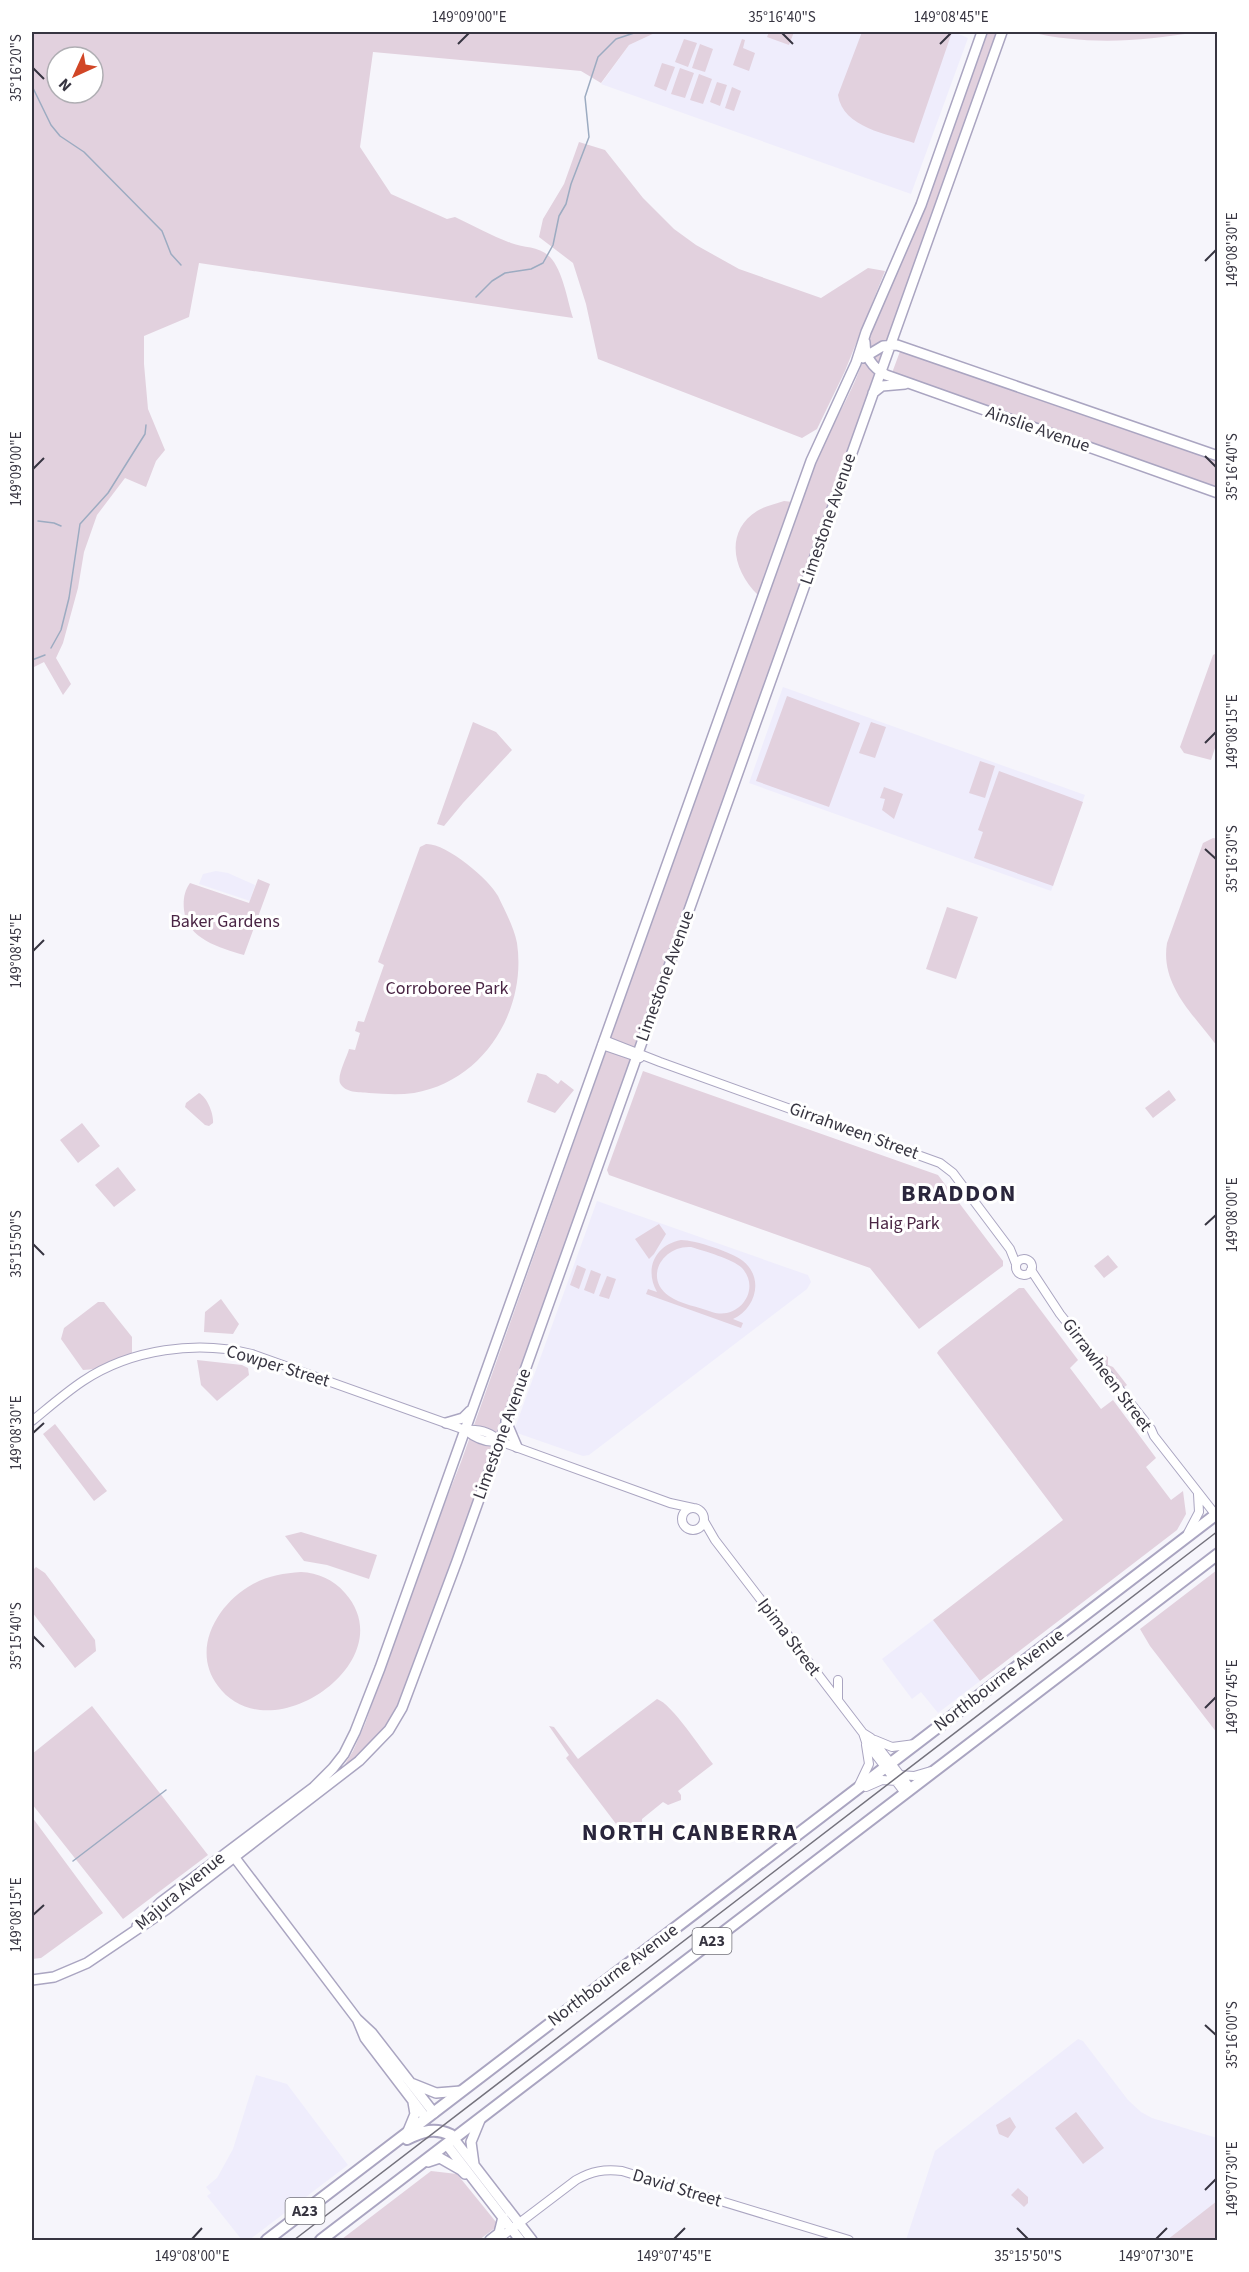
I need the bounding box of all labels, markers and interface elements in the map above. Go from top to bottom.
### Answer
text: 149°09'00"E [431,7,507,28]
text: 35°16'40"S [748,7,816,28]
text: 149°08'45"E [913,7,989,28]
text: 35°16'20"S [6,34,27,102]
north arrow [45,45,105,105]
text: N [54,73,77,96]
text: 149°08'30"E [1222,212,1243,288]
street label: Ainslie Avenue [983,399,1093,459]
text: 149°09'00"E [6,431,27,507]
text: 35°16'40"S [1222,433,1243,501]
street label: Limestone Avenue [794,450,862,588]
text: 149°08'15"E [1222,694,1243,770]
text: 35°16'30"S [1222,825,1243,893]
street label: Limestone Avenue [630,907,700,1045]
park label: Baker Gardens [170,909,280,934]
text: 149°08'45"E [6,913,27,989]
park label: Corroboree Park [386,976,509,1001]
street label: Girrahween Street [786,1096,922,1166]
district label: BRADDON [901,1176,1017,1211]
text: 149°08'00"E [1222,1177,1243,1253]
text: 35°15'50"S [6,1210,27,1278]
park label: Haig Park [868,1211,940,1236]
street label: Girrawheen Street [1056,1313,1158,1437]
street label: Cowper Street [223,1338,333,1394]
street label: Limestone Avenue [467,1365,537,1503]
text: 149°08'30"E [6,1395,27,1471]
street label: Ipima Street [751,1593,827,1681]
text: 35°15'40"S [6,1602,27,1670]
street label: Northbourne Avenue [929,1623,1069,1737]
text: 149°07'45"E [1222,1659,1243,1735]
district label: NORTH CANBERRA [582,1815,798,1850]
street label: Majura Avenue [130,1846,230,1936]
text: 149°08'15"E [6,1877,27,1953]
street label: Northbourne Avenue [543,1918,683,2032]
road number: A23 [692,1928,732,1954]
text: 35°16'00"S [1222,2001,1243,2069]
text: 149°07'30"E [1222,2141,1243,2217]
street label: David Street [630,2163,724,2213]
road number: A23 [286,2198,324,2224]
text: 149°08'00"E [154,2246,230,2267]
text: 149°07'45"E [636,2246,712,2267]
text: 35°15'50"S [994,2246,1062,2267]
text: 149°07'30"E [1118,2246,1194,2267]

